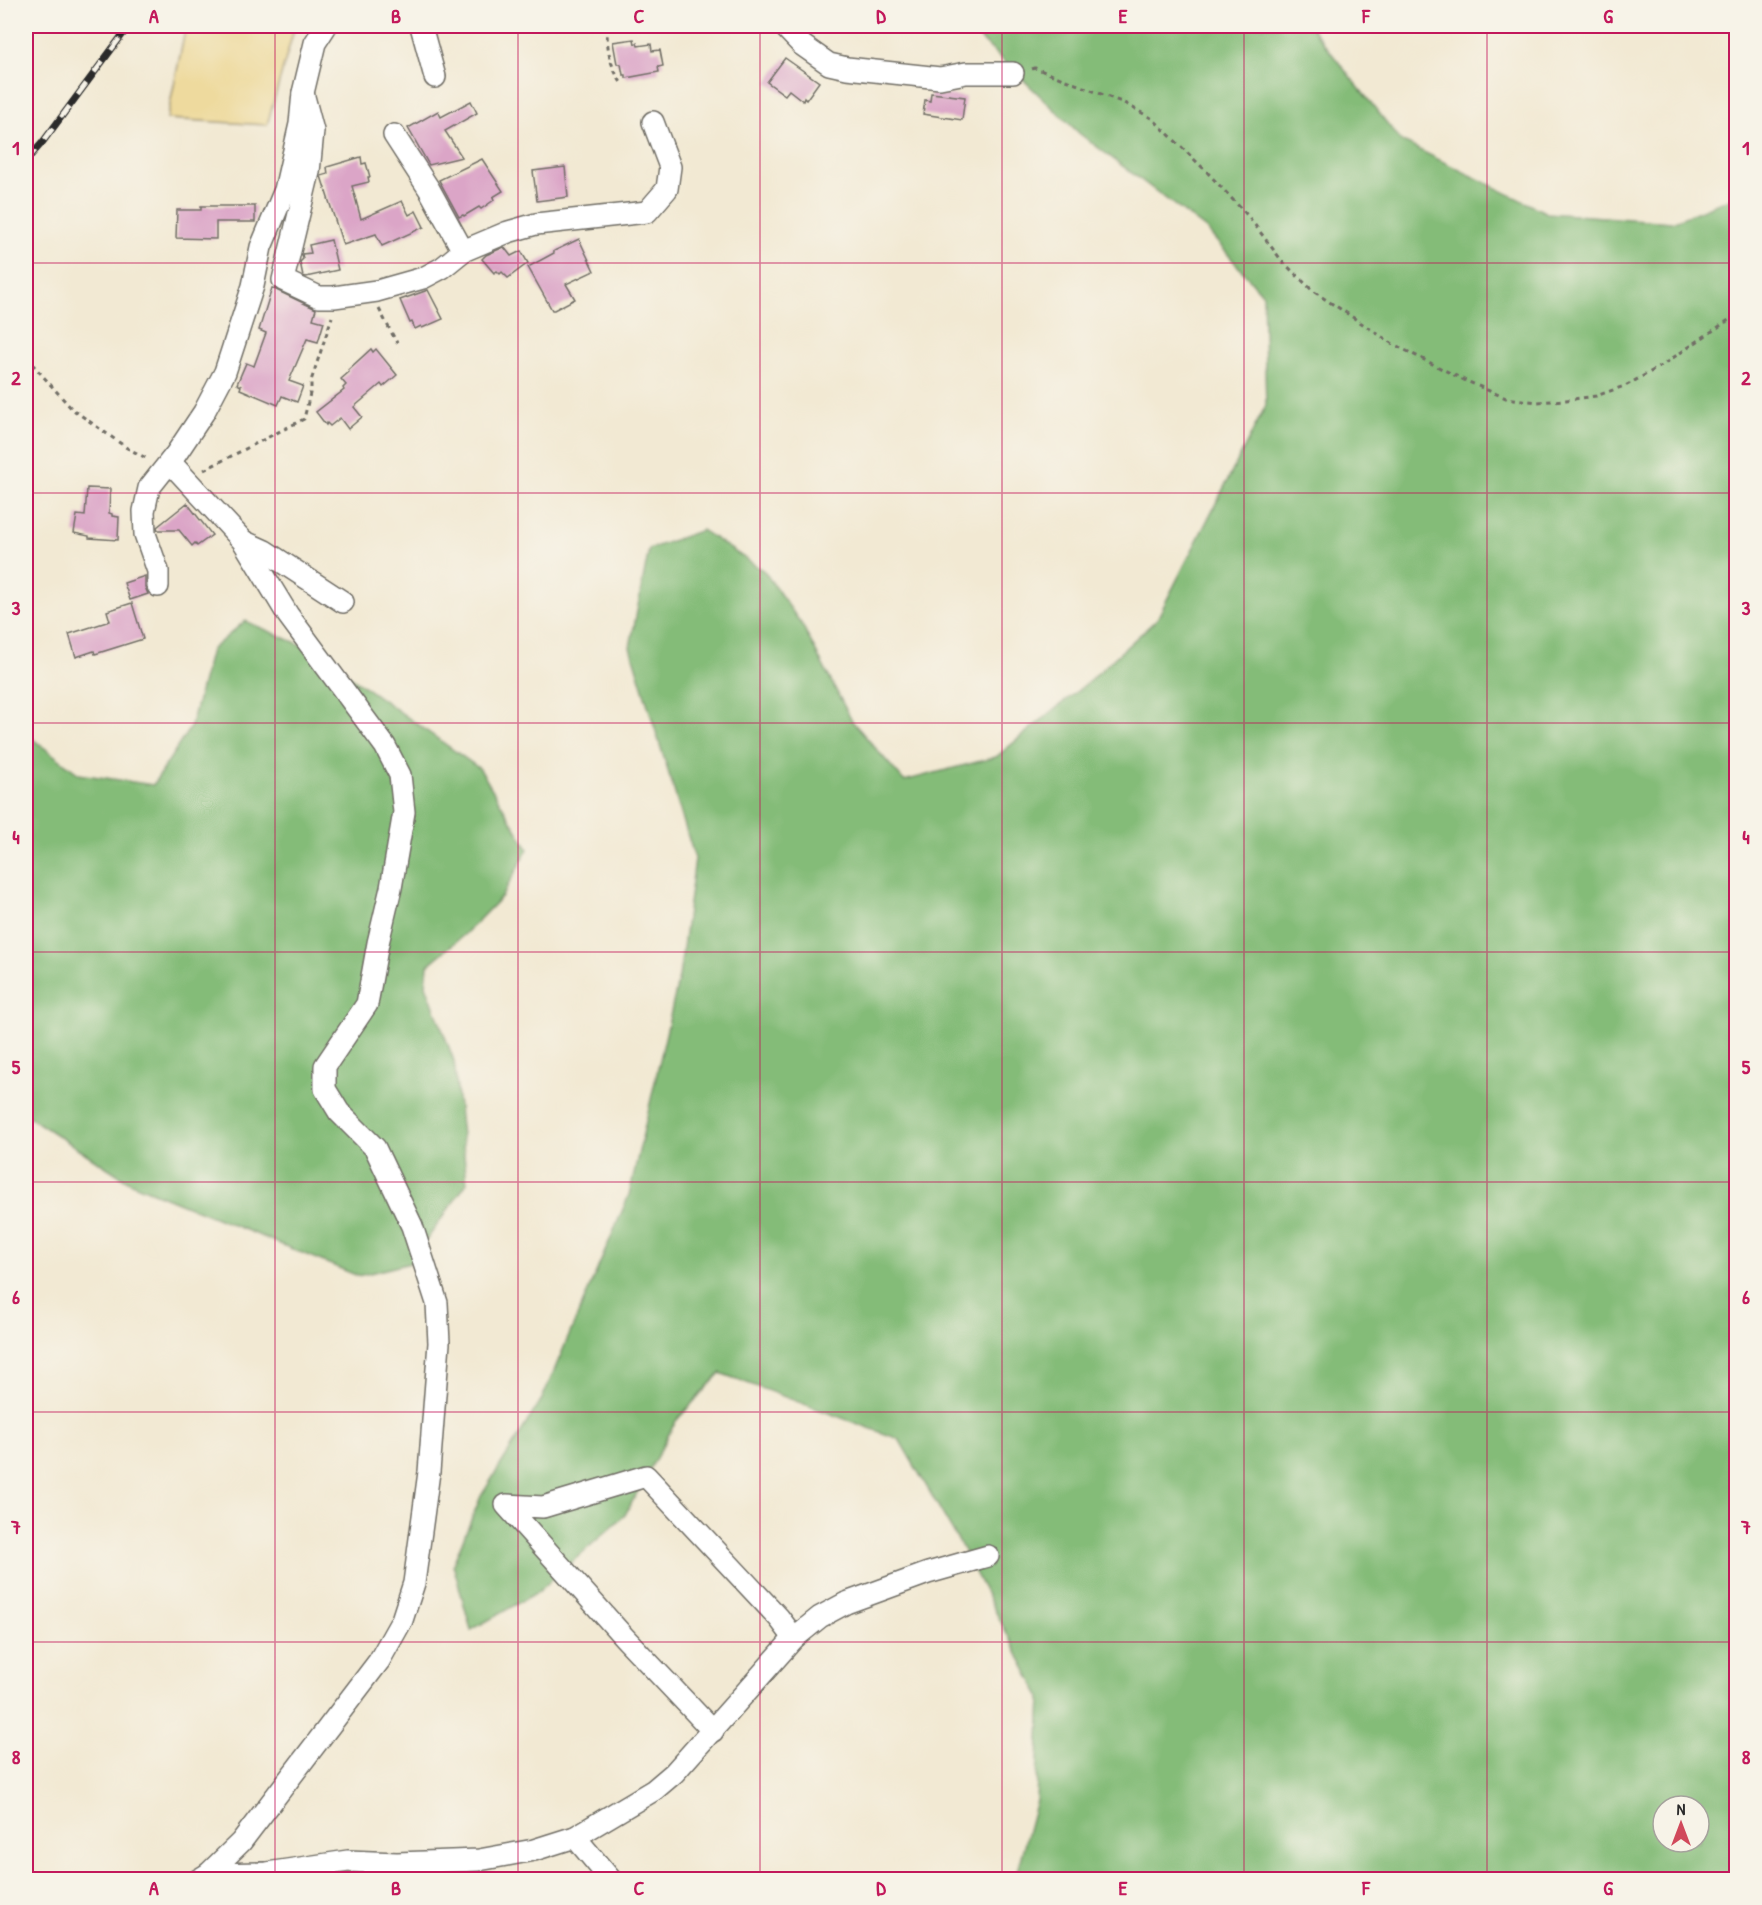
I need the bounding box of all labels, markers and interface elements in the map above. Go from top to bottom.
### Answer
text: A [149,2,159,29]
text: B [391,2,401,29]
text: C [634,2,645,29]
text: D [876,2,886,29]
text: E [1119,2,1128,29]
text: F [1361,2,1371,29]
text: G [1603,2,1613,29]
text: 1 [12,134,20,161]
text: 1 [1742,134,1750,161]
text: 2 [11,364,21,391]
text: 2 [1741,364,1751,391]
text: 3 [12,594,21,621]
text: 3 [1742,594,1751,621]
text: 4 [12,823,20,850]
text: 4 [1742,823,1750,850]
text: 5 [12,1053,21,1080]
text: 5 [1742,1053,1751,1080]
text: 6 [12,1283,20,1310]
text: 6 [1742,1283,1750,1310]
text: 7 [10,1513,21,1540]
text: 7 [1740,1513,1751,1540]
text: 8 [12,1743,21,1770]
text: 8 [1742,1743,1751,1770]
north arrow [1651,1794,1711,1854]
text: N [1677,1798,1686,1820]
text: A [149,1874,159,1901]
text: B [391,1874,401,1901]
text: C [634,1874,645,1901]
text: D [876,1874,886,1901]
text: E [1119,1874,1128,1901]
text: F [1361,1874,1371,1901]
text: G [1603,1874,1613,1901]

